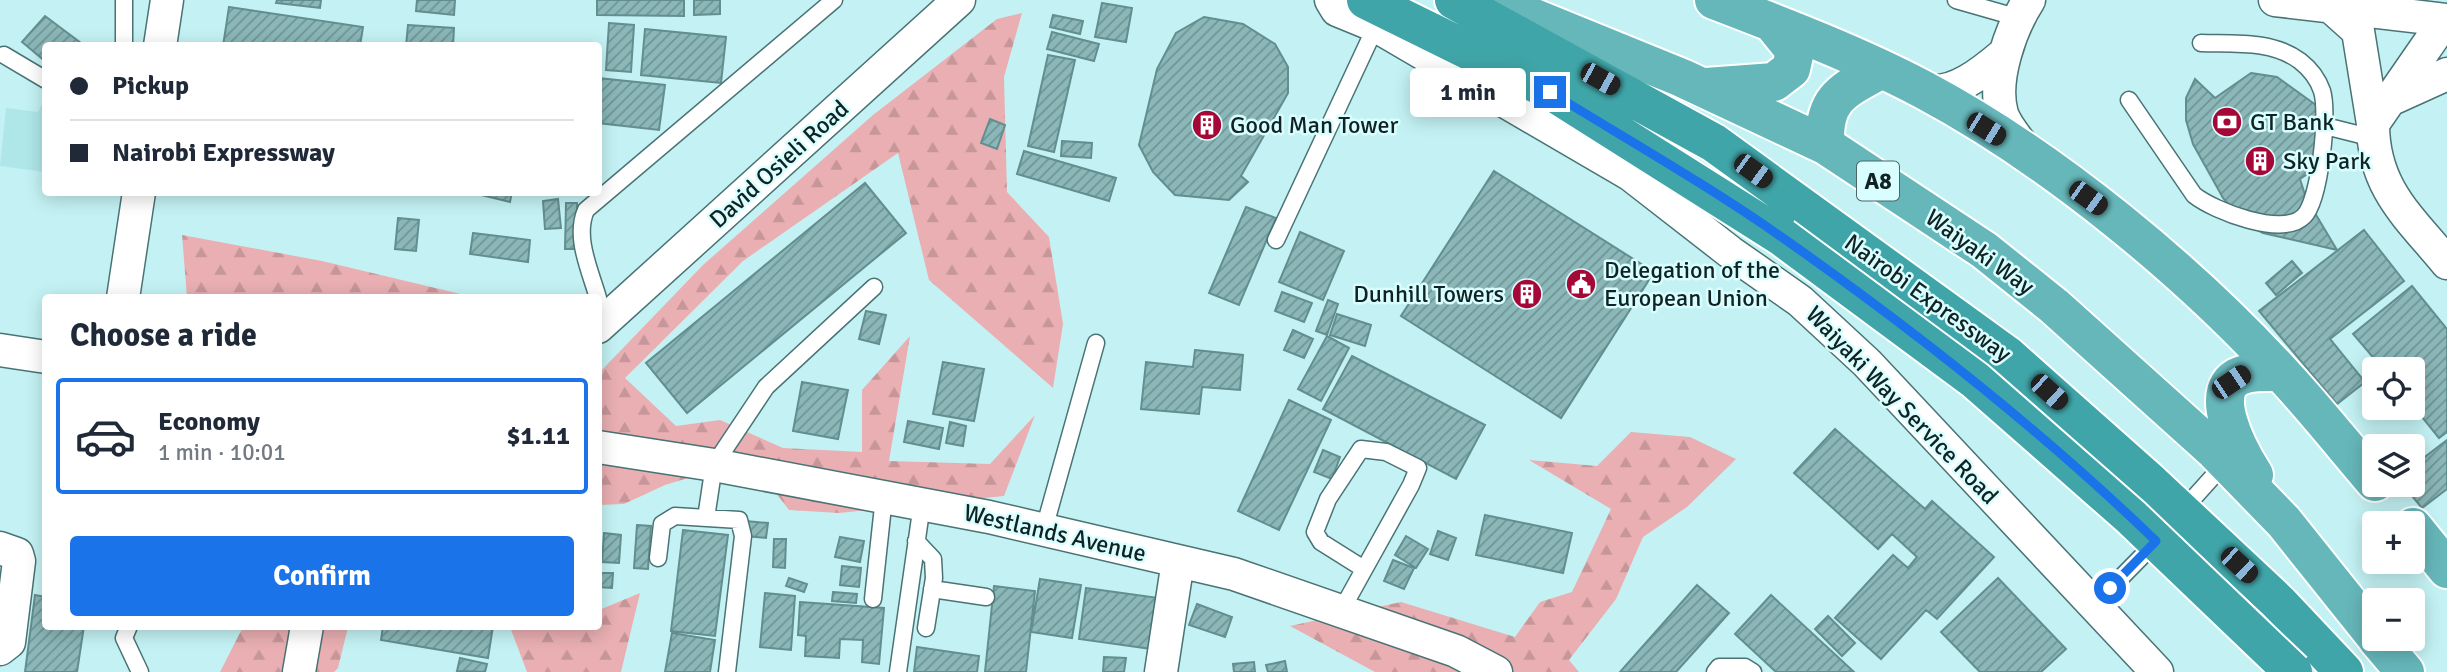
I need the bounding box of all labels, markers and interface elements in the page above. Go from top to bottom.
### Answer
car [1577,60,1624,98]
callout: 1 min [1410,68,1526,116]
text: Pickup [112,70,189,102]
route end [1534,76,1566,108]
text: 1 min [1440,78,1496,107]
street label: David Osieli Road [703,94,855,234]
bank icon: GT Bank [2210,105,2244,139]
place label: GT Bank [2250,107,2334,137]
building icon: Good Man Tower [1190,108,1224,142]
car [1963,109,2010,149]
place label: Good Man Tower [1230,110,1398,140]
text: Nairobi Expressway [112,137,335,169]
building icon: Sky Park [2243,144,2277,178]
place label: Sky Park [2283,146,2371,176]
car [1730,150,1777,192]
road number: A8 [1857,162,1899,200]
car [2065,177,2112,219]
street label: Waiyaki Way [1920,202,2040,302]
street label: Nairobi Expressway [1839,227,2017,369]
place label: Delegation of the European Union [1604,255,1780,313]
public building icon: Delegation of the European Union [1564,267,1598,301]
building icon: Dunhill Towers [1510,277,1544,311]
place label: Dunhill Towers [1353,279,1504,309]
street label: Waiyaki Way Service Road [1799,299,2005,511]
text: Choose a ride [70,316,257,355]
map controls [2362,357,2425,651]
button: locate [2362,357,2425,420]
car [2208,362,2255,402]
car [2027,370,2072,414]
icon: car [74,405,137,468]
text: Economy [158,406,260,438]
text: $1.11 [506,420,570,452]
button: layers [2362,434,2425,497]
text: 1 min · 10:01 [158,438,286,467]
street label: Westlands Avenue [961,497,1149,569]
button: + [2362,511,2425,574]
button: Confirm [70,536,574,616]
car [2217,543,2262,587]
route start [2094,572,2126,604]
button: − [2362,588,2425,651]

